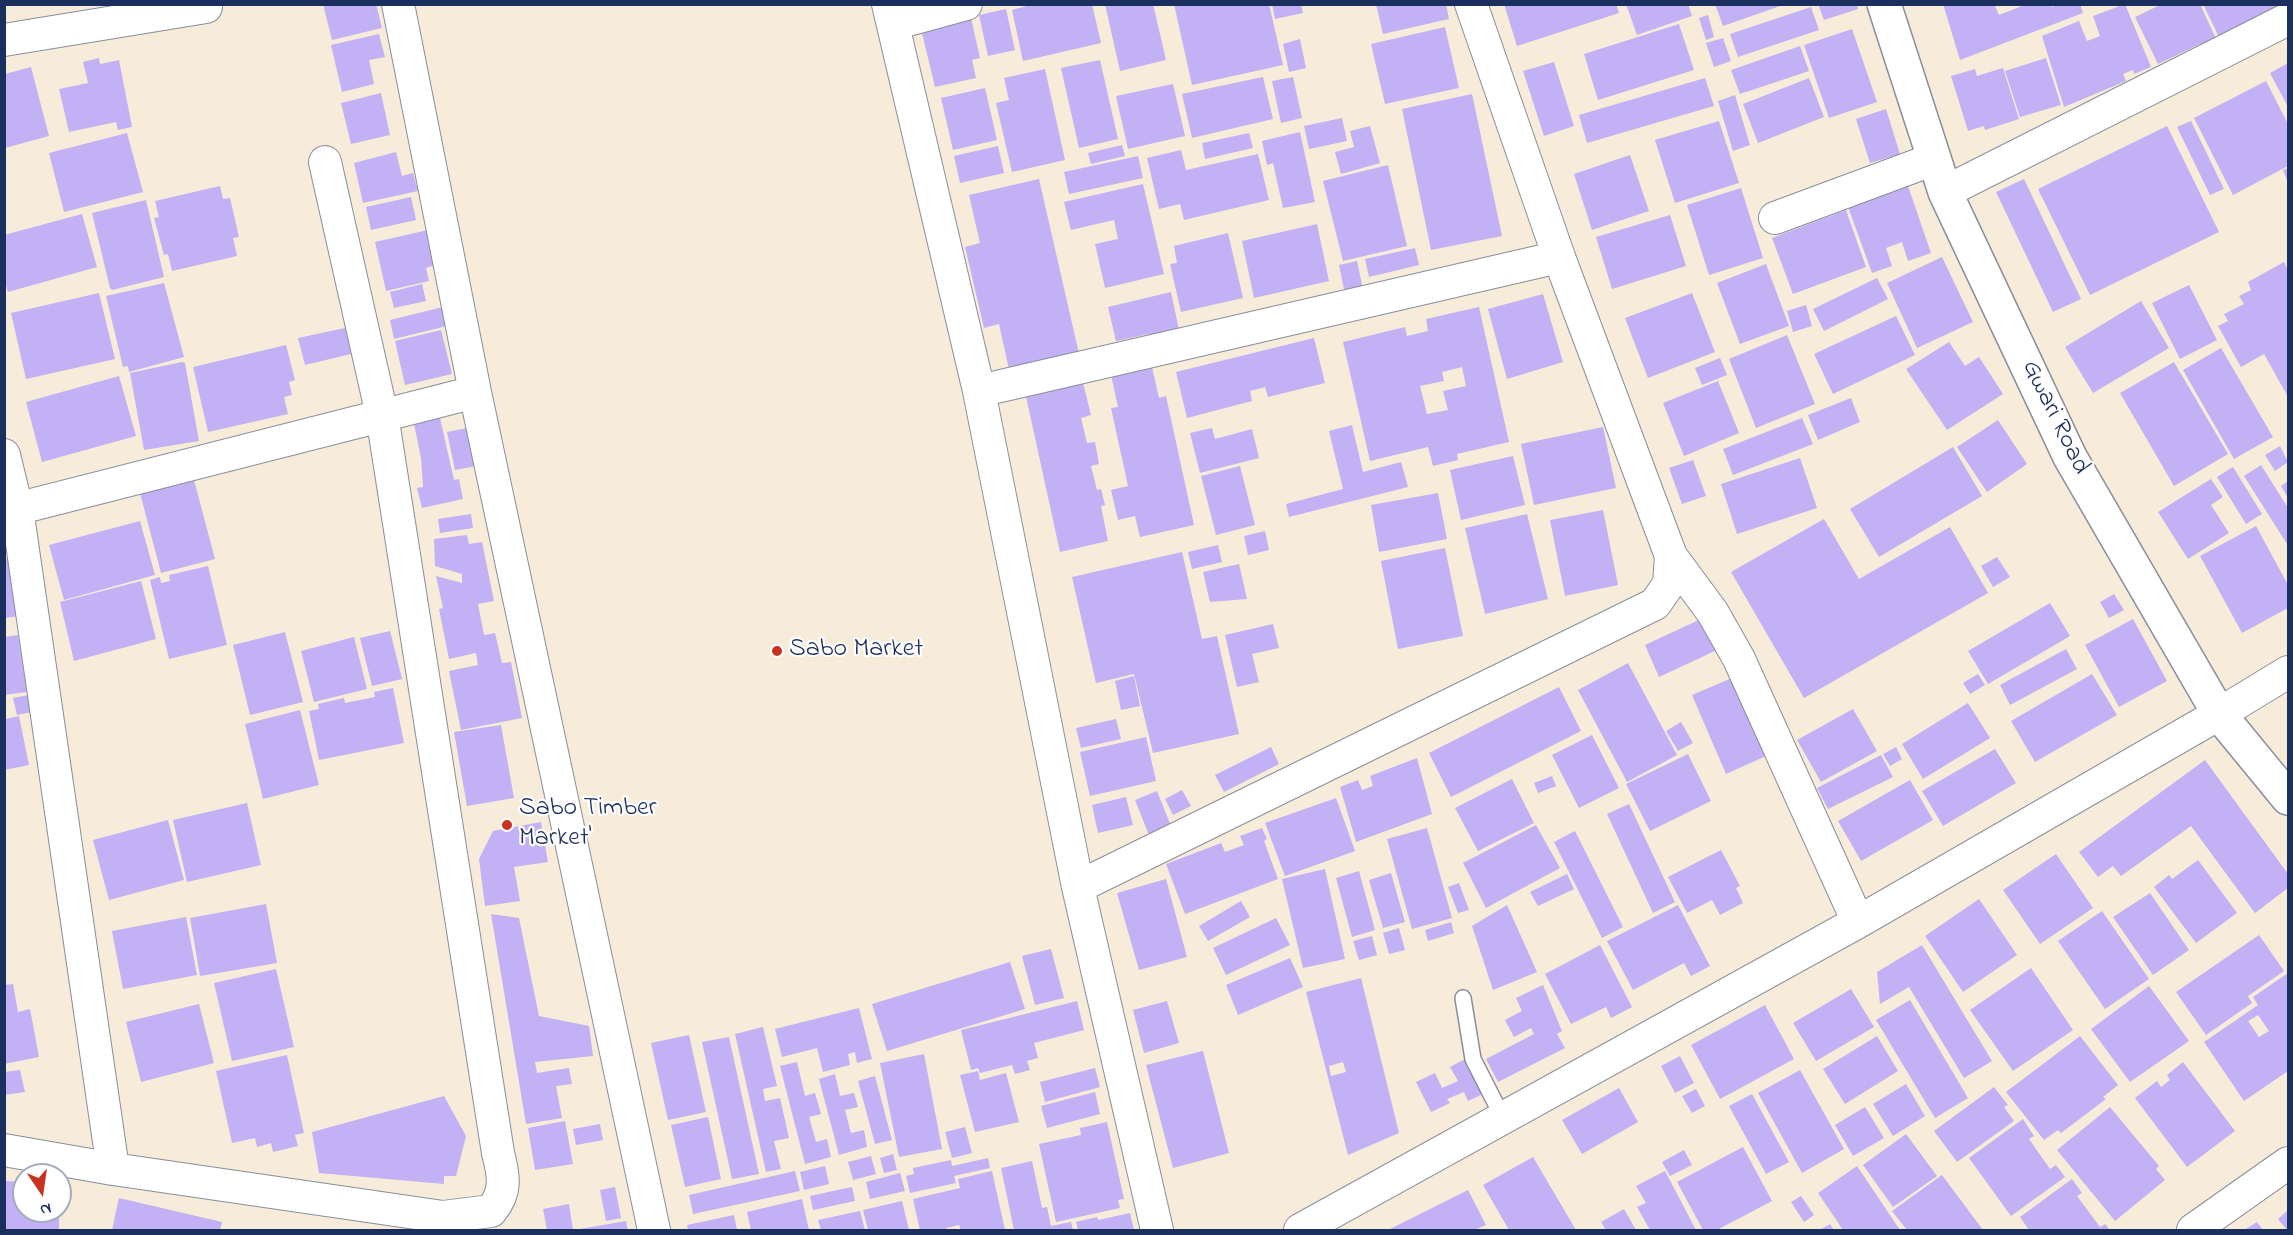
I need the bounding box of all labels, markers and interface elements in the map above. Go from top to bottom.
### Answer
street label: Gwari Road [2013,356,2095,480]
place label: Sabo Market [789,635,923,667]
marker: Sabo Market [770,644,784,658]
place label: Sabo Timber Market' [519,794,657,856]
marker: Sabo Timber Market' [500,818,514,832]
north arrow [12,1163,72,1223]
text: N [38,1196,54,1221]

